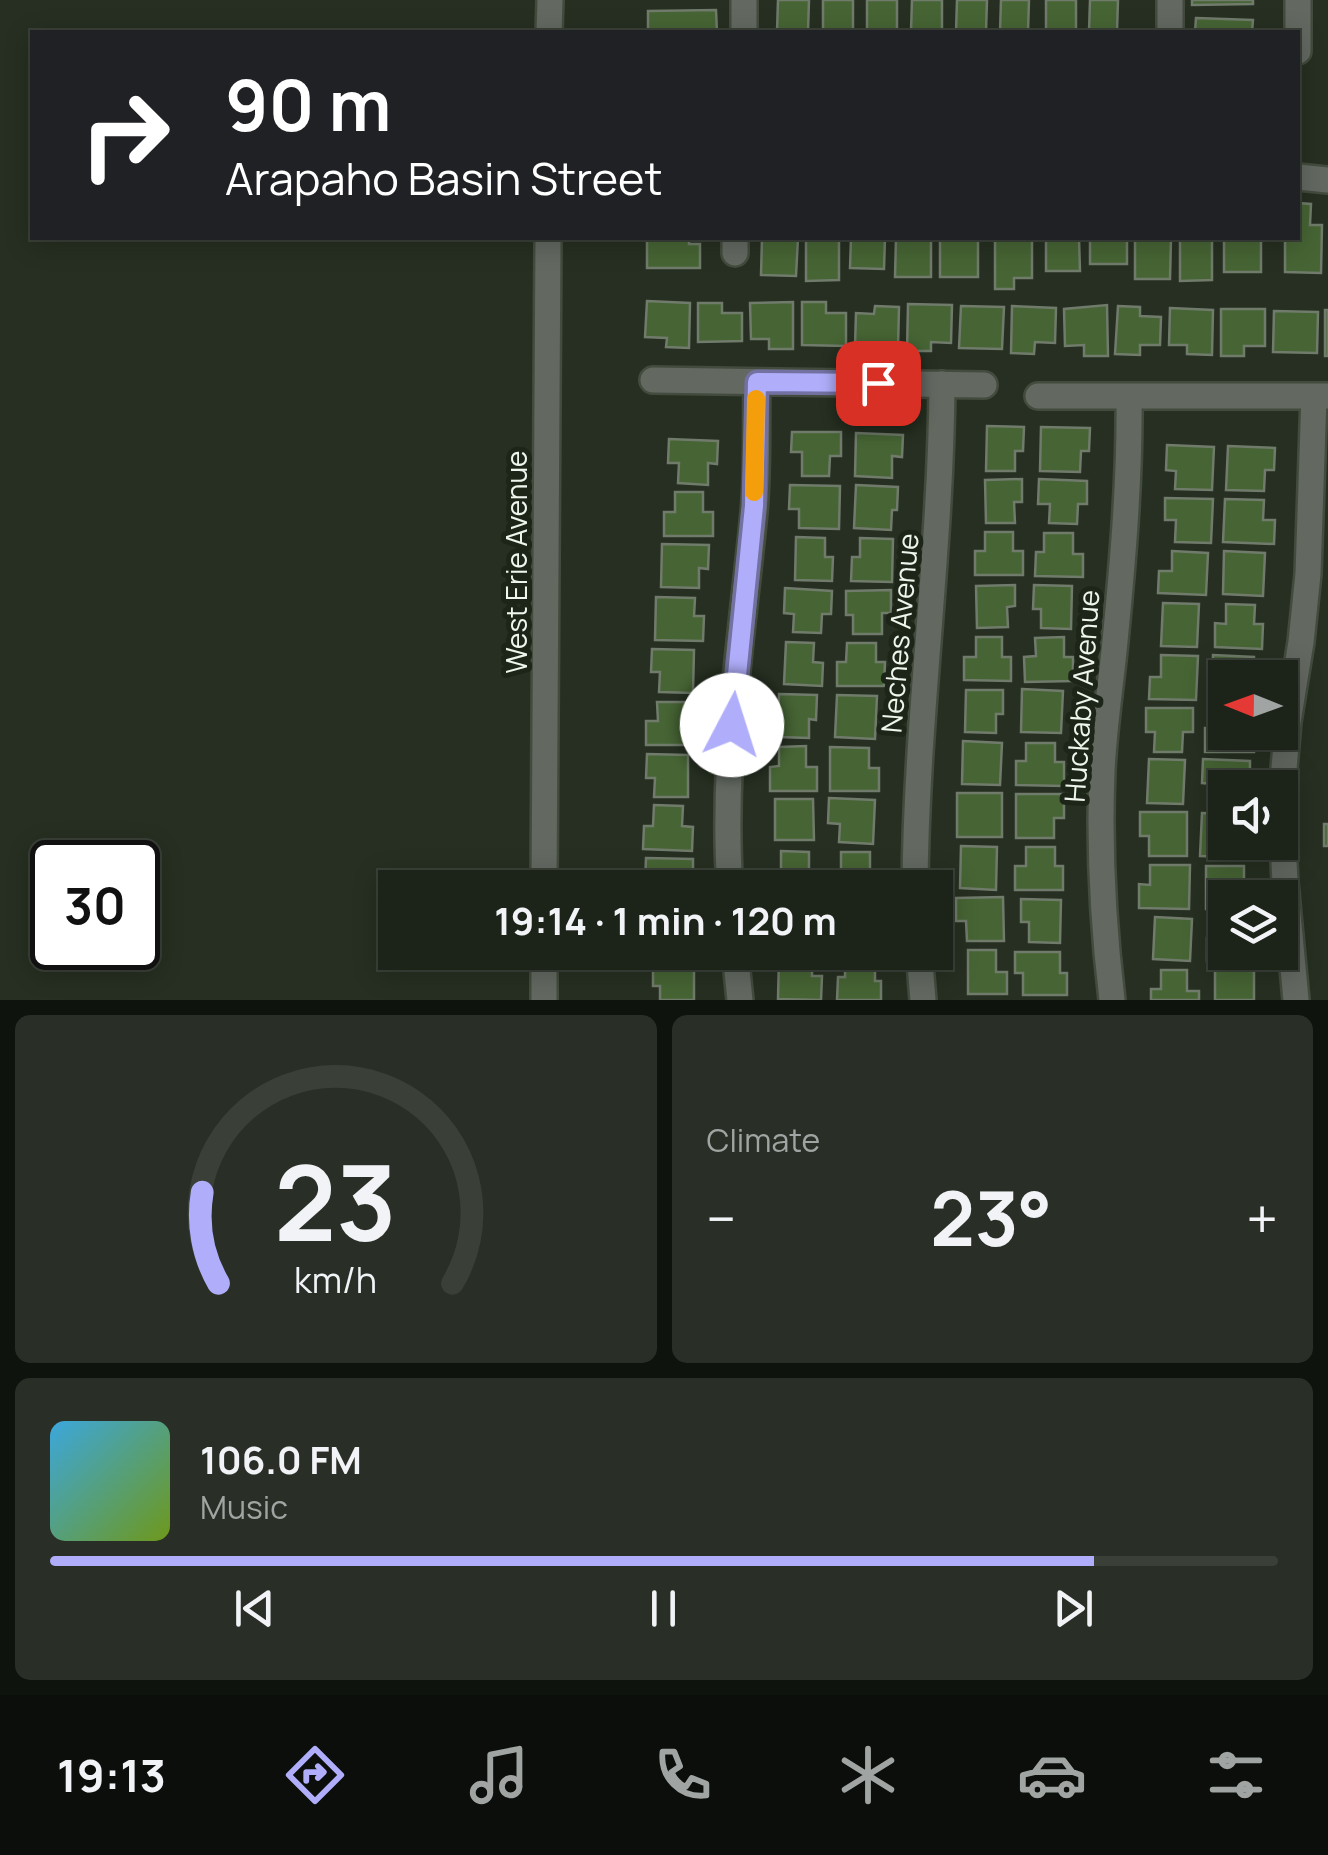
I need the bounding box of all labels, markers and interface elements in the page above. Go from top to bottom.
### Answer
text: 90 m [225,56,392,152]
icon: right [60,70,190,200]
text: Arapaho Basin Street [225,147,662,209]
pin [836,341,921,426]
icon: arrive [851,356,906,411]
street label: West Erie Avenue [497,451,535,673]
street label: Neches Avenue [871,532,927,734]
street label: Huckaby Avenue [1055,589,1107,803]
north arrow [1208,660,1298,750]
map controls [1208,660,1298,970]
position arrow [680,673,784,777]
button: sound [1208,770,1298,860]
speed limit sign: 30 [30,840,160,970]
button: layers [1208,880,1298,970]
text: 19:14 · 1 min · 120 m [494,894,837,946]
text: Climate [707,1118,820,1162]
text: 23 [275,1130,397,1272]
text: 23° [930,1166,1052,1269]
text: − [707,1180,736,1256]
text: + [1246,1180,1278,1256]
text: km/h [294,1255,377,1304]
text: 106.0 FM [200,1433,362,1485]
text: Music [200,1485,288,1529]
icon: previous [227,1581,282,1636]
icon: pause [636,1581,691,1636]
icon: next [1046,1581,1101,1636]
icon: directions [280,1740,350,1810]
icon: music [464,1740,534,1810]
icon: phone [648,1740,718,1810]
icon: climate [833,1740,903,1810]
icon: car [1017,1740,1087,1810]
icon: filters [1201,1740,1271,1810]
text: 19:13 [57,1744,166,1806]

